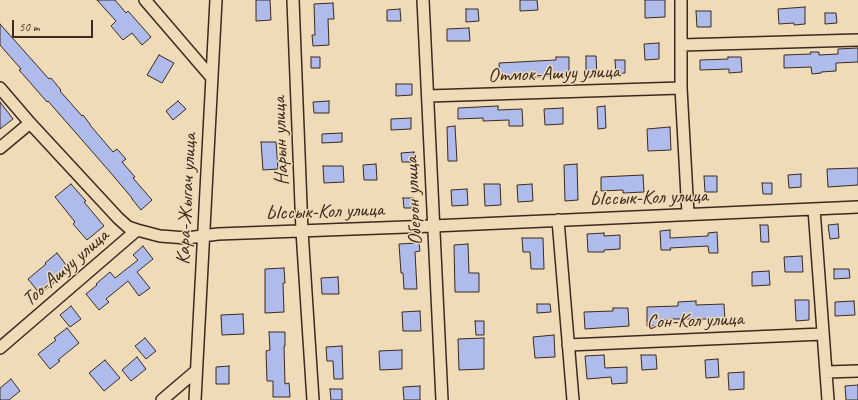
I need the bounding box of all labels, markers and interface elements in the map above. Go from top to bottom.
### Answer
scale bar [14,12,95,38]
text: 50 m [19,19,39,35]
street label: Отмок-Ашуу улица [488,60,620,88]
street label: Нарын улица [267,96,295,186]
street label: Кара-Жыгач улица [172,133,202,265]
street label: Оберон улица [400,156,428,246]
street label: Ыссык-Кол улица [590,184,708,212]
street label: Ыссык-Кол улица [266,198,384,226]
street label: Тоо-Ашуу улица [18,224,114,312]
street label: Сон-Кол улица [646,307,744,335]

